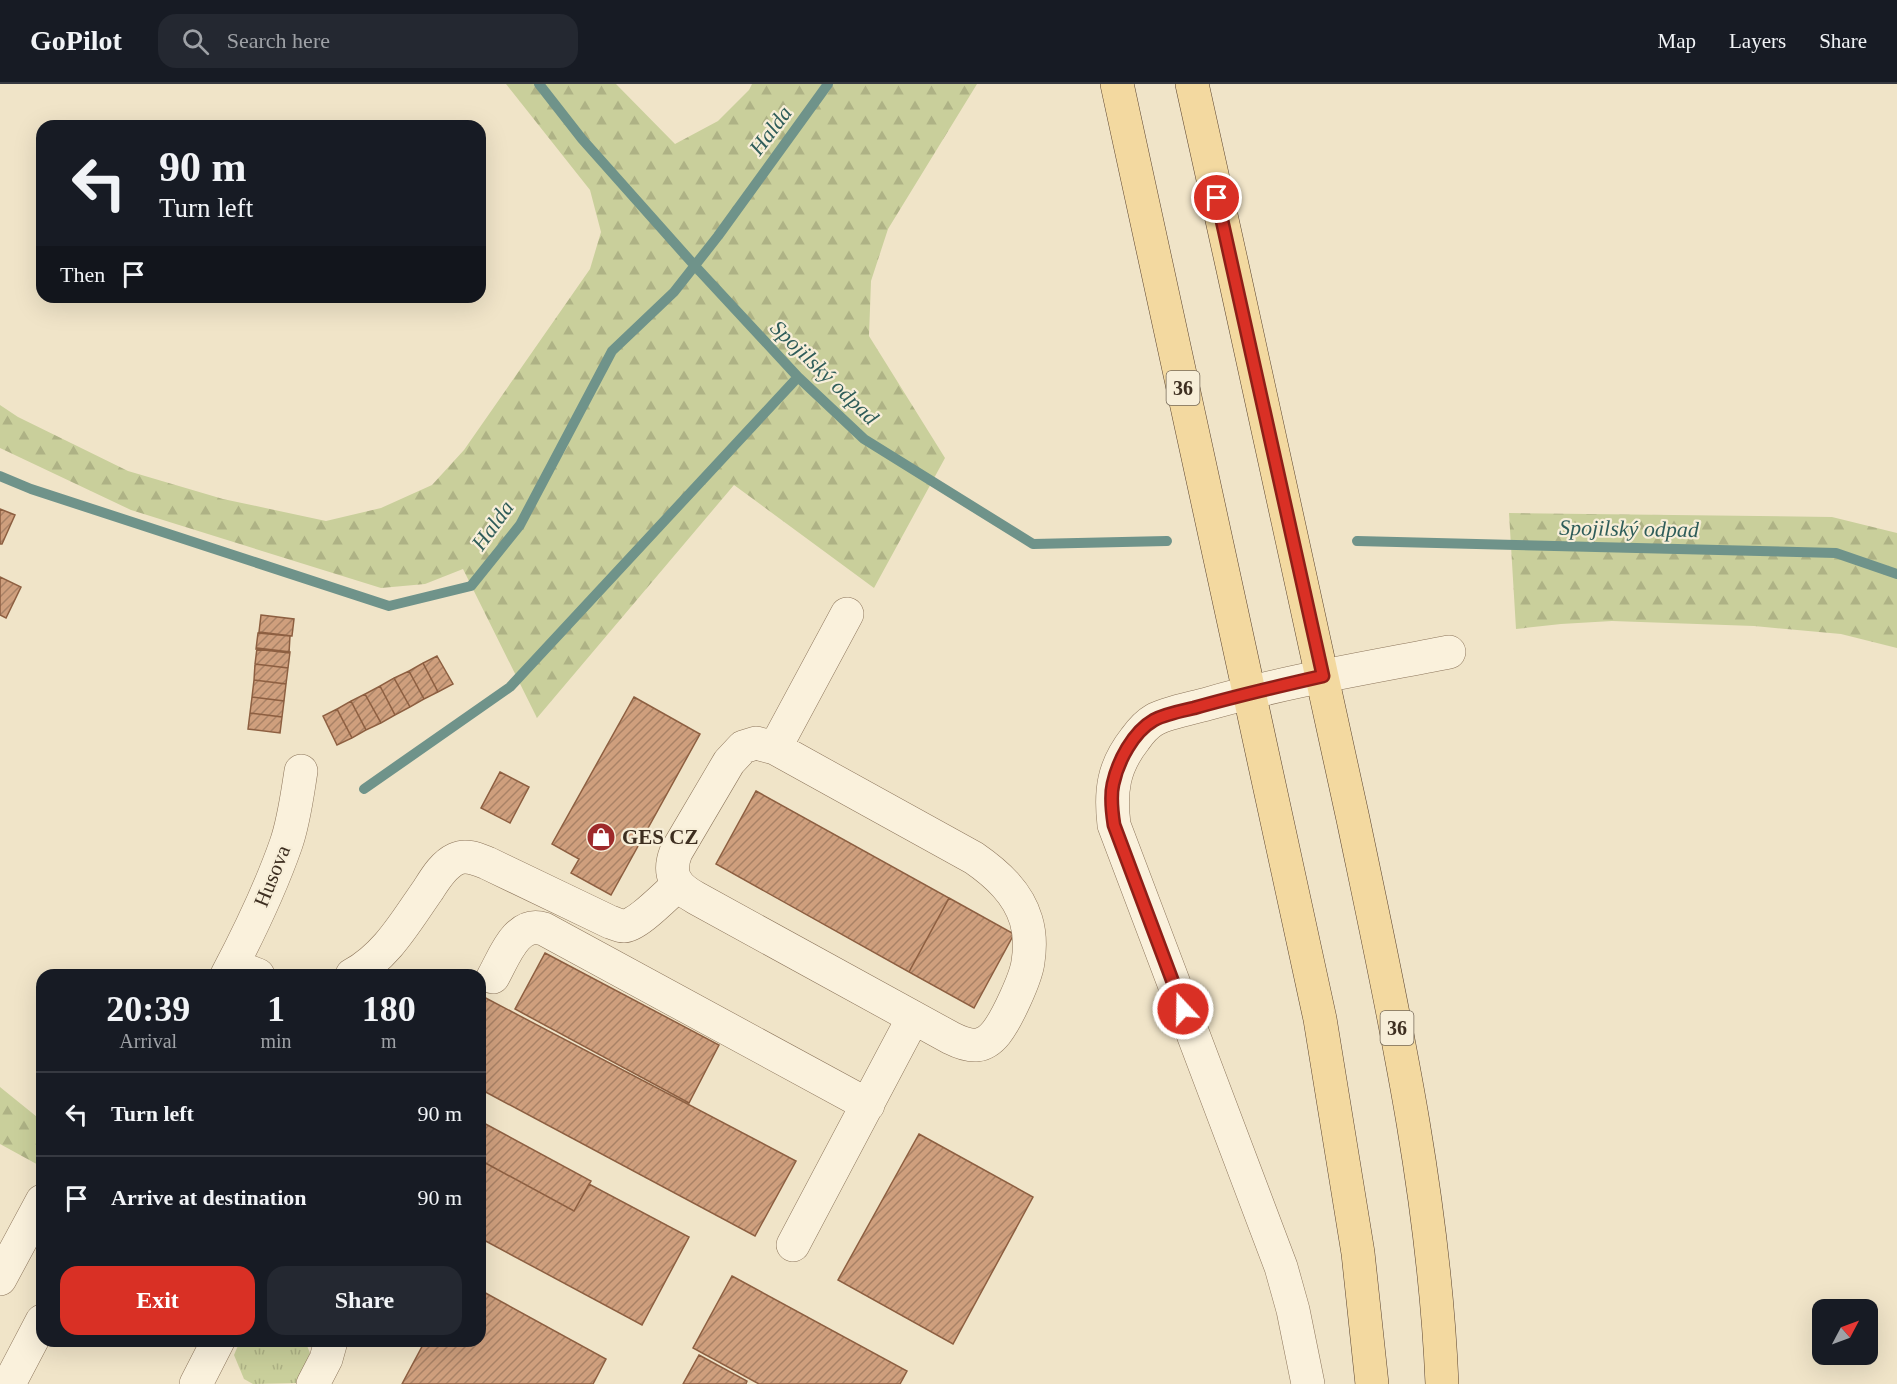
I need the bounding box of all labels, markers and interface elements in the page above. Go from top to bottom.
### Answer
search box [158,14,578,68]
text: GoPilot [30,25,122,56]
icon: search [179,25,212,58]
text: Search here [227,28,330,53]
text: Map [1658,29,1696,53]
text: Layers [1729,29,1786,53]
text: Share [1819,29,1867,53]
water label: Halda [743,101,797,161]
icon: left [60,144,138,222]
text: 90 m [159,144,247,190]
pin [1191,172,1242,223]
icon: arrive [1200,181,1233,214]
text: Turn left [159,193,253,223]
icon: arrive [117,258,150,291]
text: Then [60,262,105,287]
water label: Spojilský odpad [766,315,884,431]
road number: 36 [1166,371,1200,405]
water label: Halda [466,496,519,556]
water label: Spojilský odpad [1559,515,1700,542]
shop icon: GES CZ [585,821,617,853]
place label: GES CZ [622,825,698,849]
street label: Husova [249,841,295,910]
position arrow [1151,977,1215,1041]
text: 20:39 [106,989,190,1029]
text: 1 [267,989,285,1029]
text: 180 [362,989,416,1029]
road number: 36 [1380,1011,1414,1045]
text: Arrival [119,1030,177,1052]
text: min [260,1030,292,1052]
text: m [381,1030,397,1052]
icon: left [60,1098,93,1131]
text: Turn left [111,1101,194,1126]
text: 90 m [417,1101,462,1126]
icon: arrive [60,1182,93,1215]
text: Arrive at destination [111,1185,307,1210]
text: 90 m [417,1185,462,1210]
button: Exit [60,1266,255,1335]
button: Share [267,1266,462,1335]
north arrow [1812,1299,1878,1365]
map controls [1812,1299,1878,1365]

